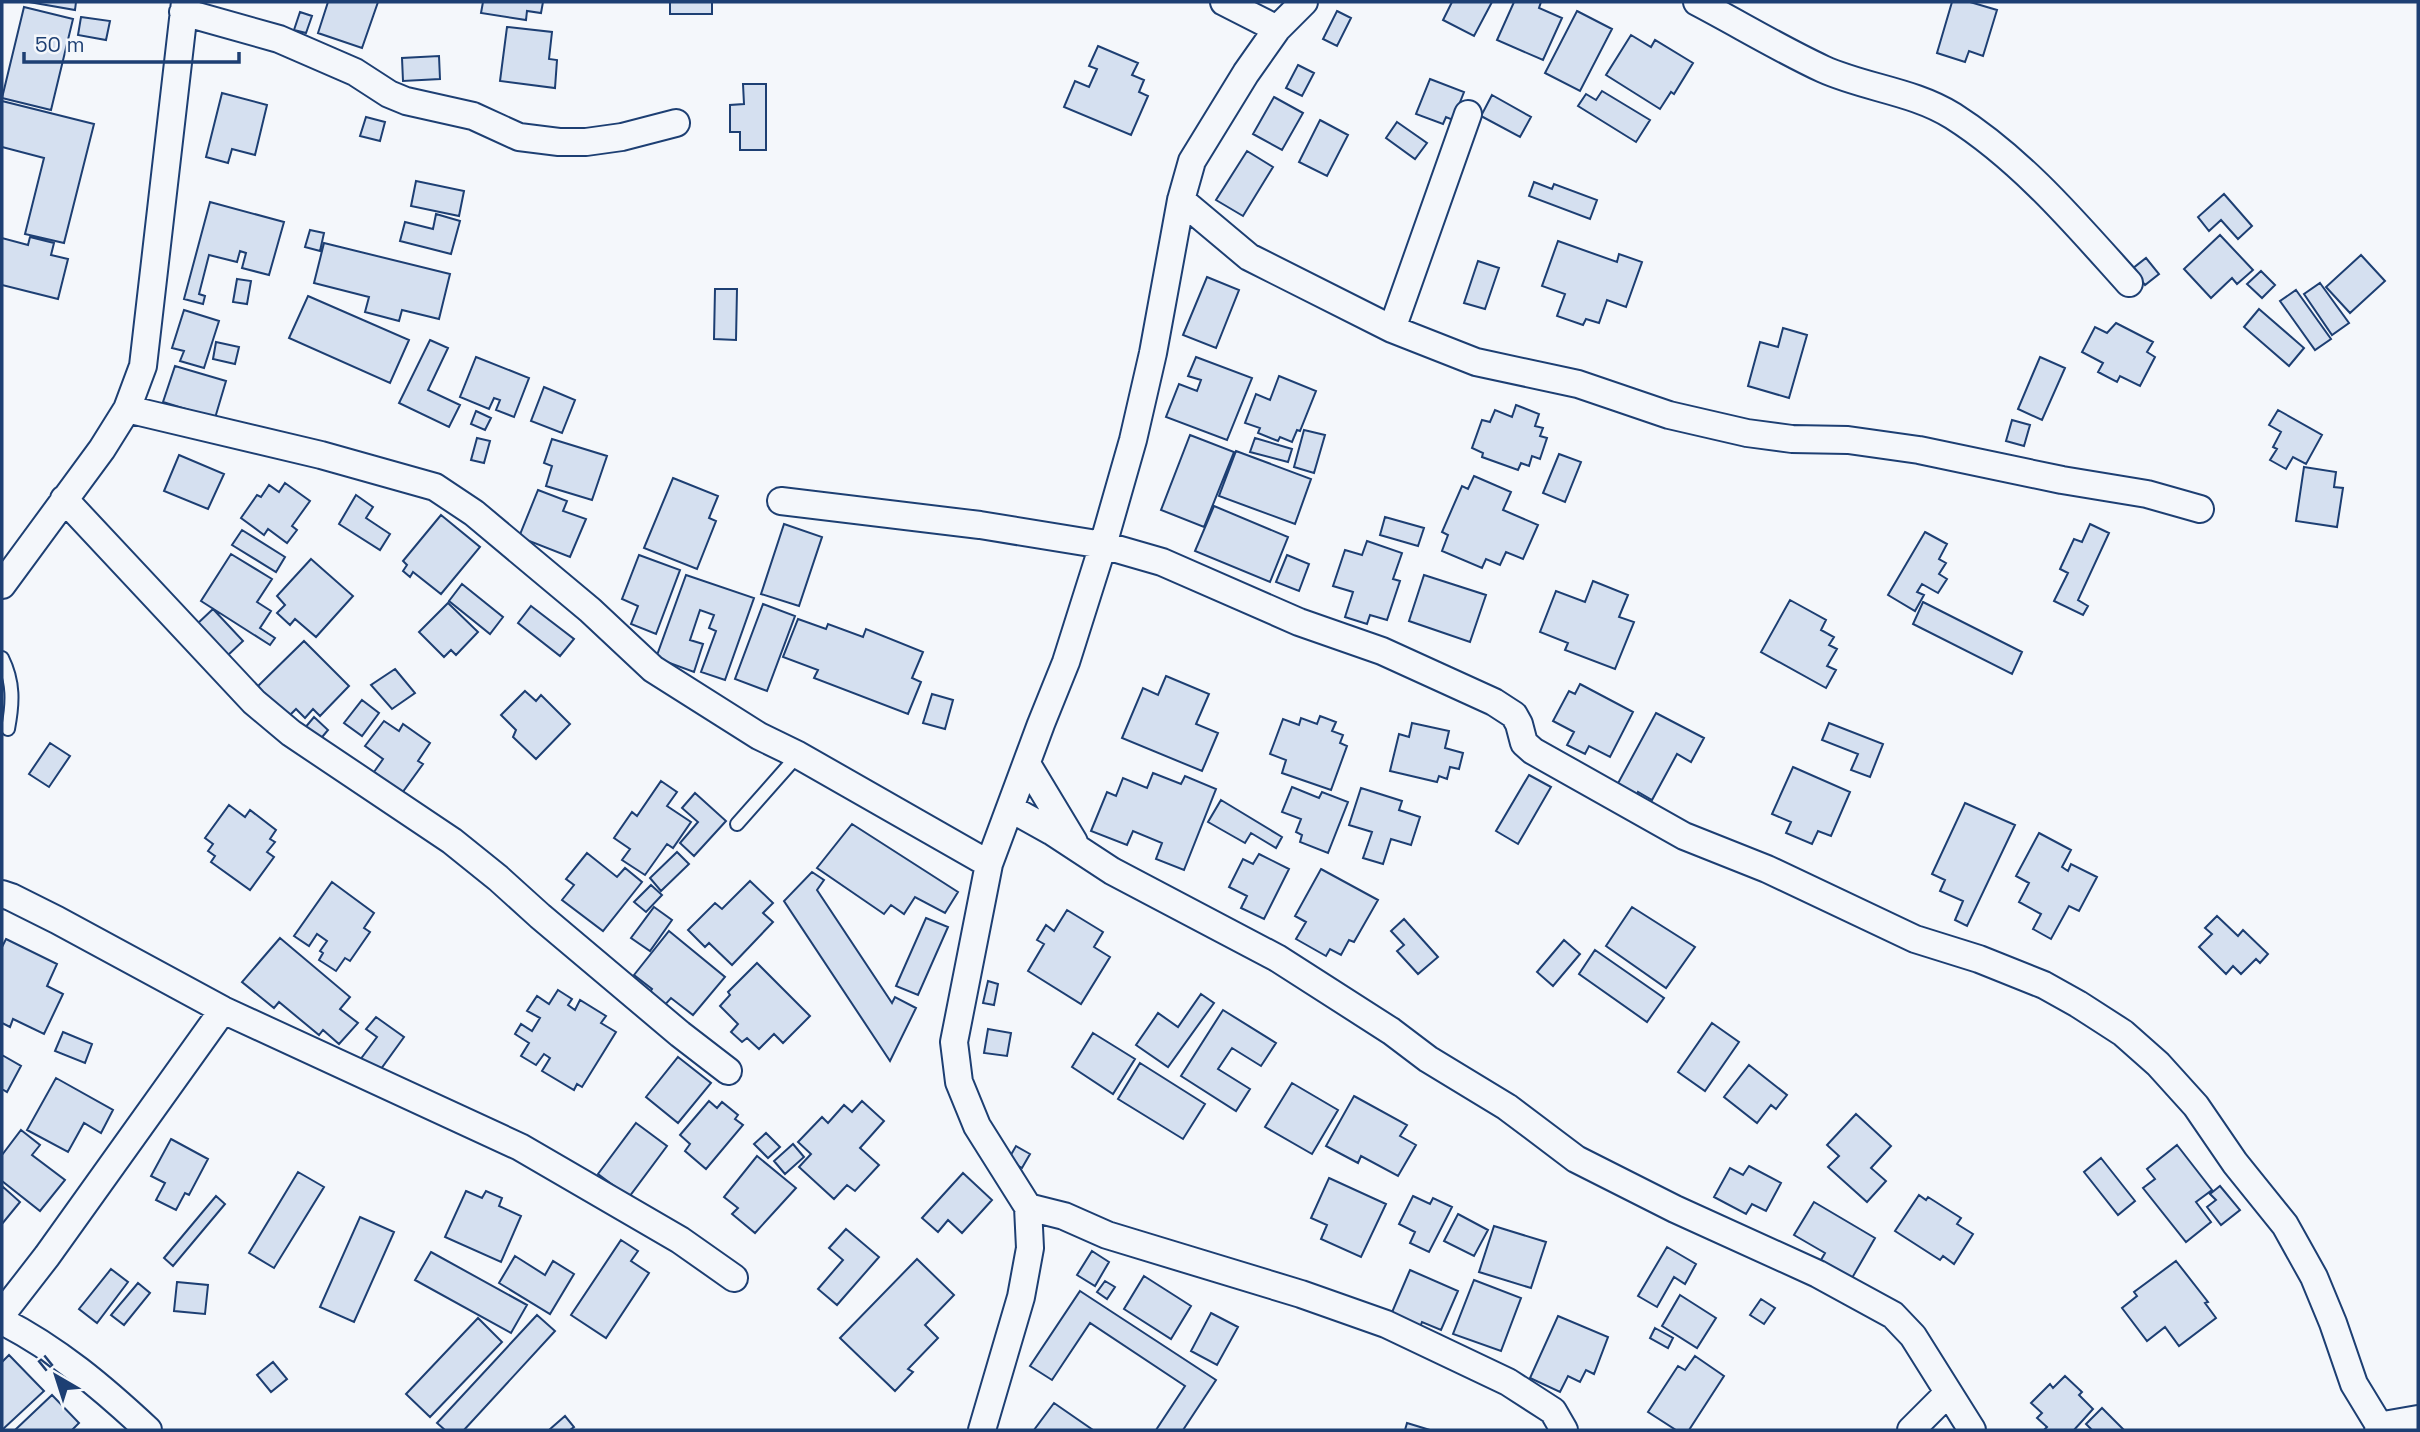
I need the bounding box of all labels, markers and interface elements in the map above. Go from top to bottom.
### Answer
scale bar [24,21,240,65]
text: 50 m [35,31,85,58]
north arrow [21,1341,91,1411]
text: N [33,1349,58,1377]

